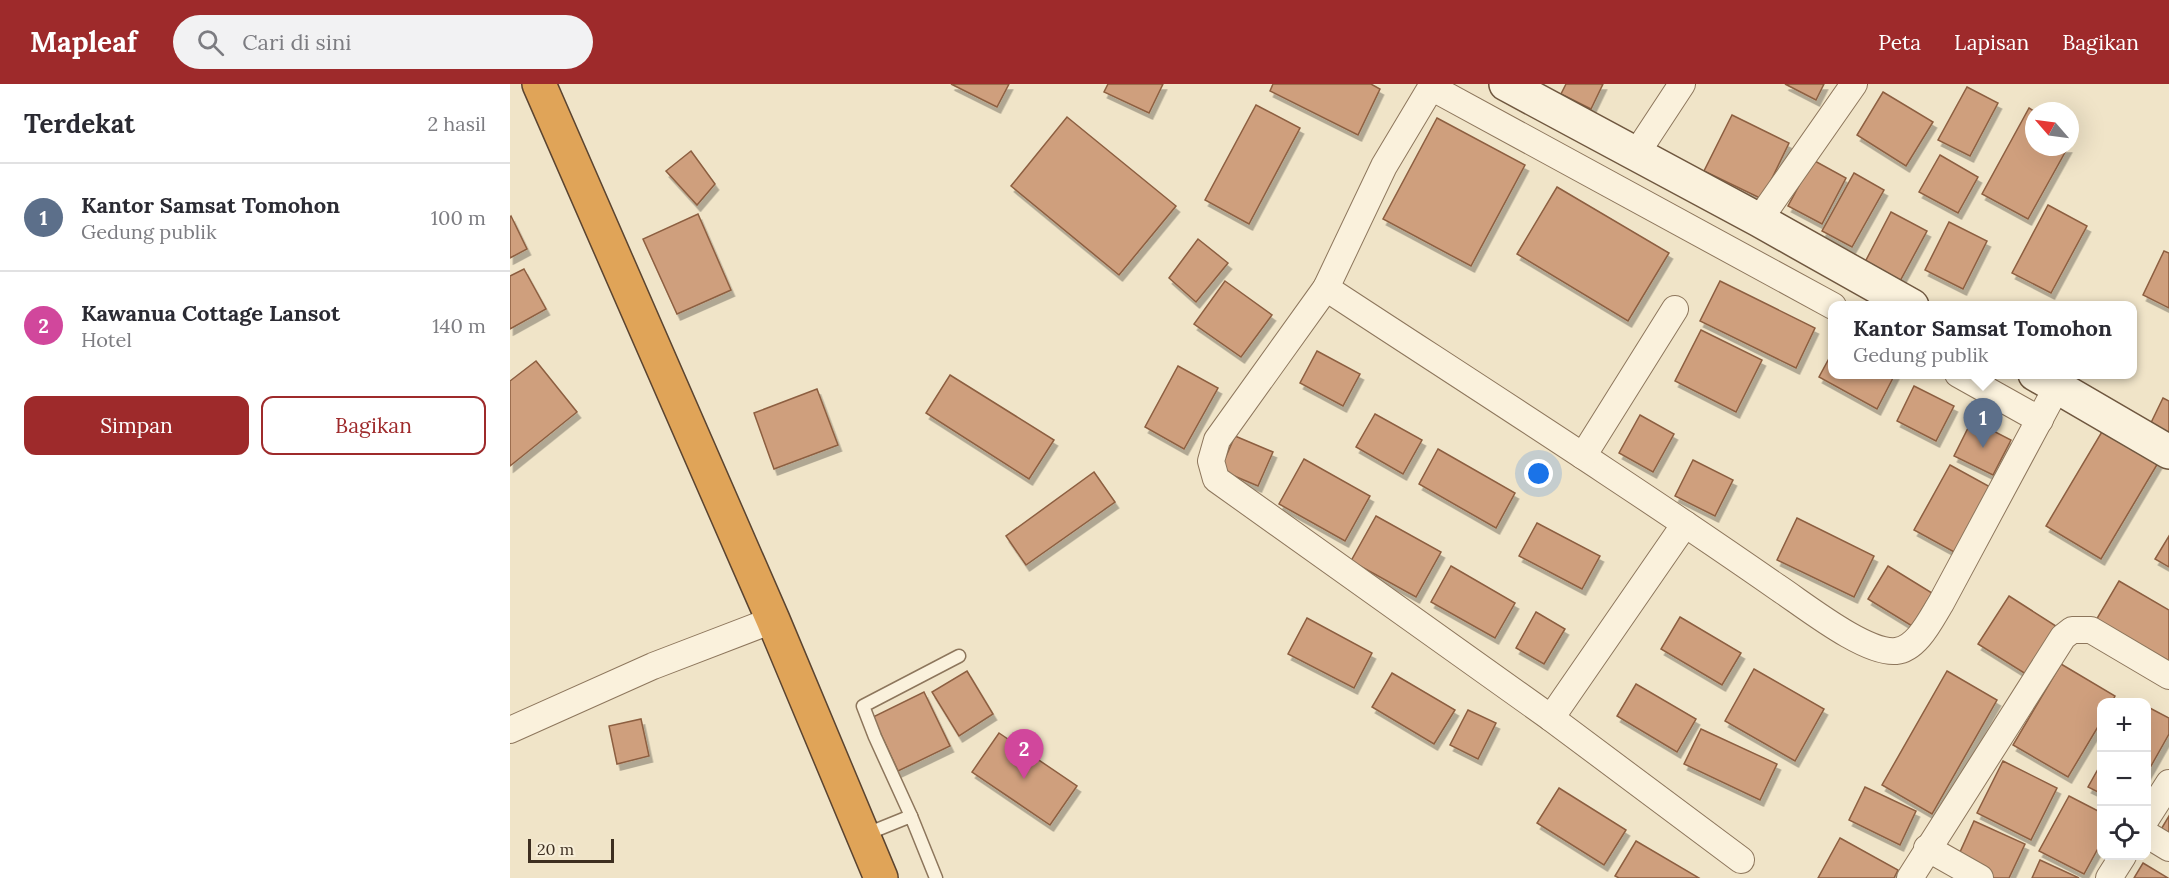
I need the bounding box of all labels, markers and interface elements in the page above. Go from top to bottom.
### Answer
search box [173,15,593,69]
text: Mapleaf [30,24,137,60]
icon: search [194,26,227,59]
text: Cari di sini [242,28,351,56]
text: Peta [1878,29,1921,56]
text: Lapisan [1954,29,2029,56]
text: Bagikan [2062,29,2139,56]
north arrow [2025,102,2079,156]
text: Terdekat [24,107,135,140]
text: 2 hasil [427,111,486,136]
text: Kantor Samsat Tomohon [81,191,340,219]
text: 1 [39,205,48,230]
text: 100 m [431,205,486,230]
text: Gedung publik [81,219,217,244]
text: Kawanua Cottage Lansot [81,299,340,327]
popup [1828,301,2137,379]
text: 2 [38,313,49,338]
text: 140 m [432,313,486,338]
text: Kantor Samsat Tomohon [1853,314,2112,342]
text: Hotel [81,327,132,352]
text: Gedung publik [1853,342,1989,367]
button: Simpan [24,396,249,455]
button: Bagikan [261,396,486,455]
pin: 1 [1964,398,2002,448]
your location [1524,459,1553,488]
map controls [2097,698,2151,860]
button: + [2097,698,2151,752]
pin: 2 [1004,730,1044,779]
button: − [2097,752,2151,806]
button: locate [2097,806,2151,860]
scale bar [528,836,614,864]
text: 20 m [537,839,574,859]

